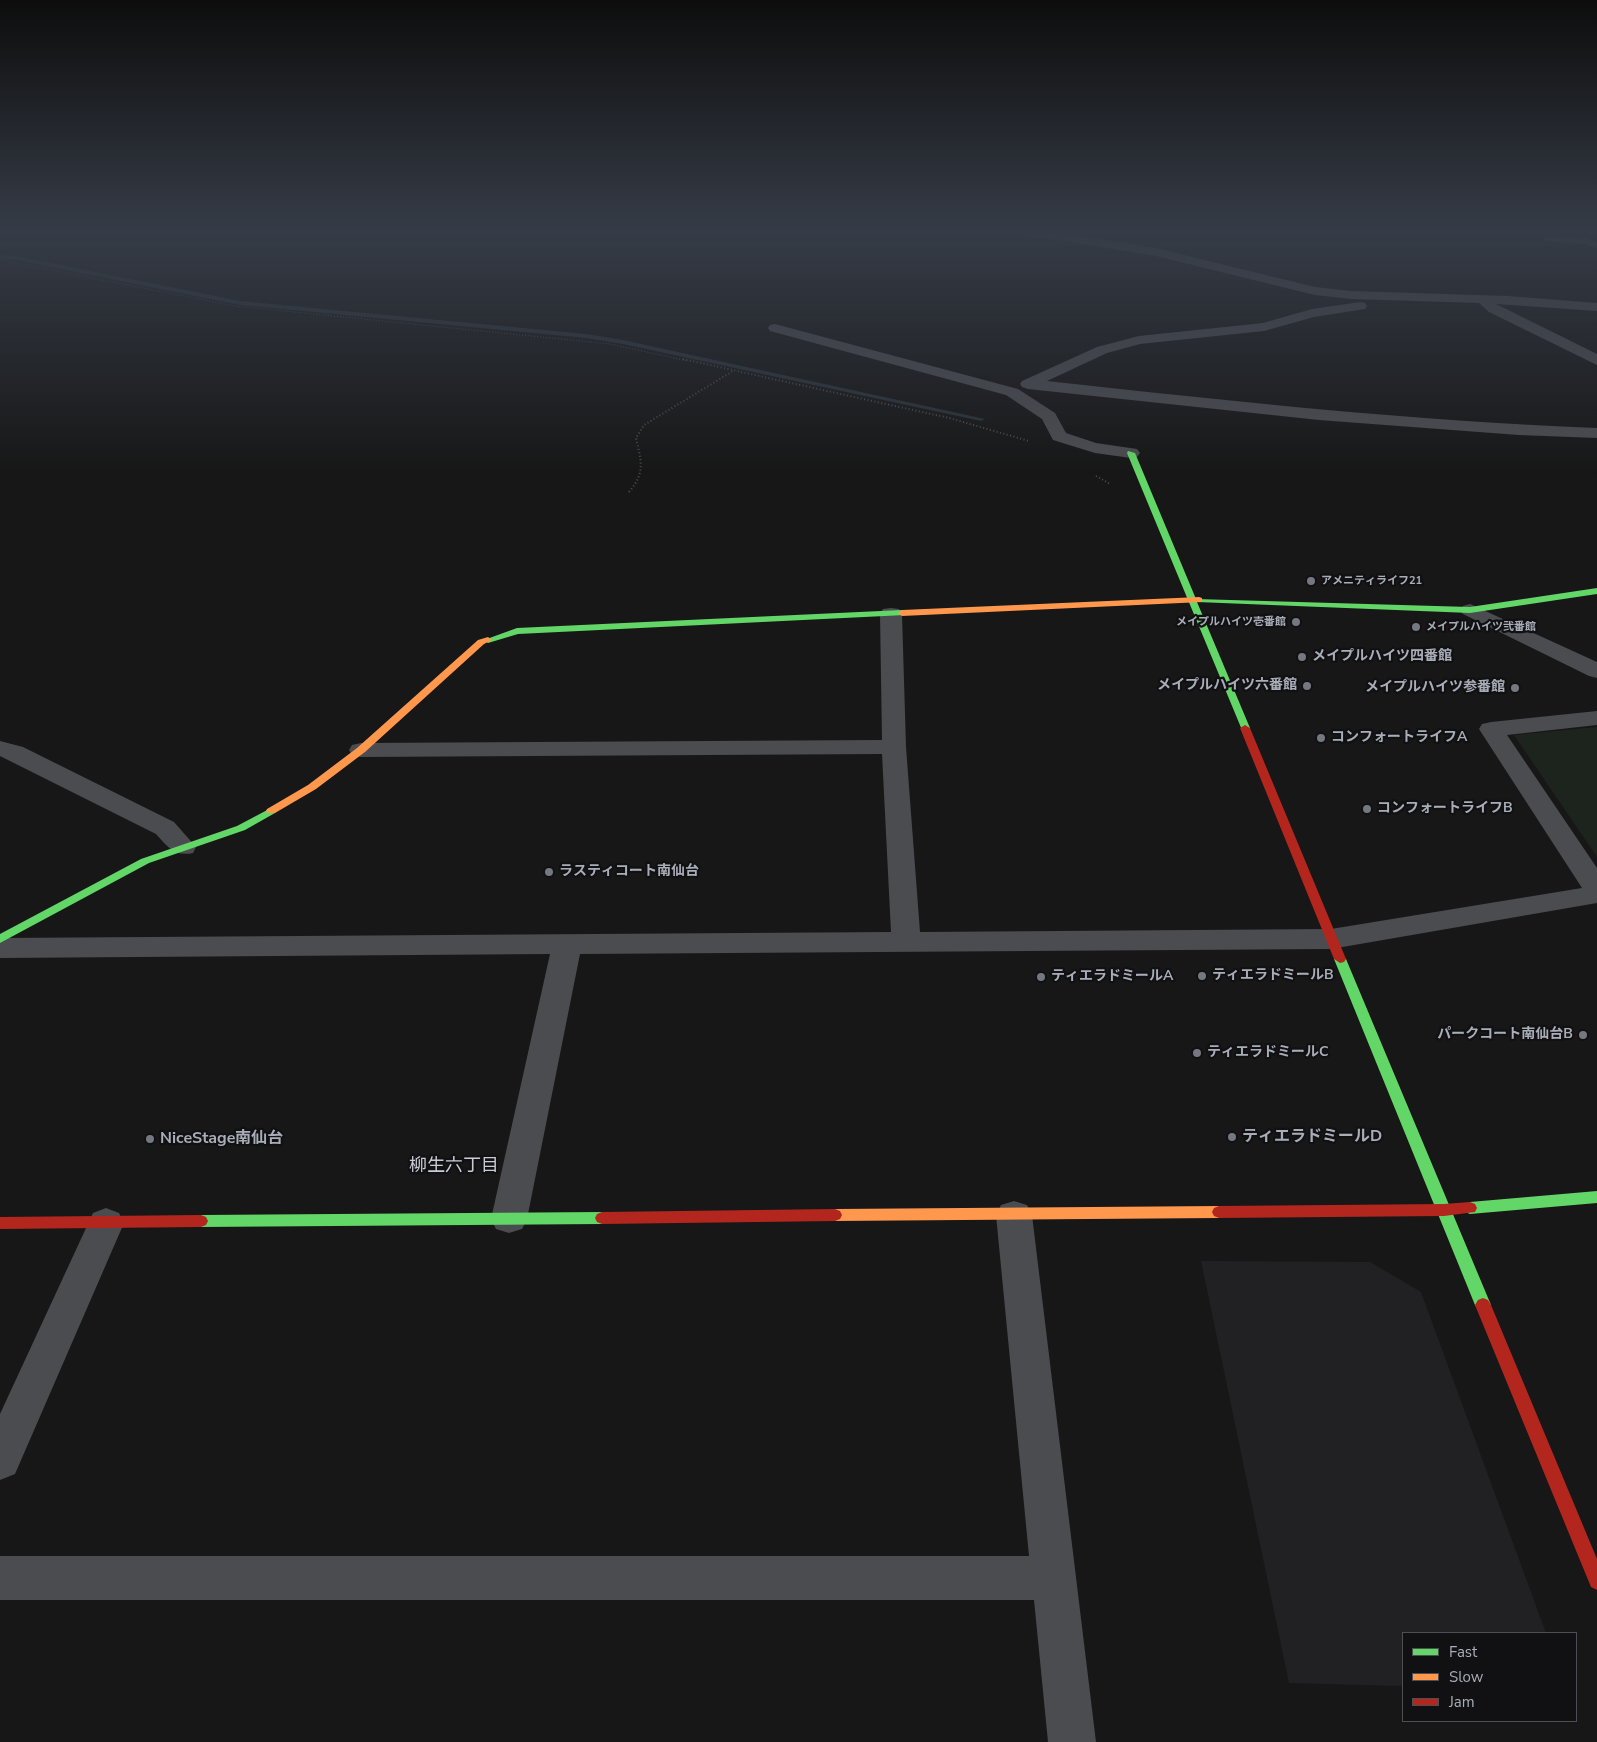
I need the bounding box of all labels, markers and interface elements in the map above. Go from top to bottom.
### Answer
place label: アメニティライフ21 [1321,574,1422,588]
marker: アメニティライフ21 [1305,575,1317,587]
place label: メイプルハイツ壱番館 [1176,615,1286,629]
marker: メイプルハイツ壱番館 [1290,616,1302,628]
place label: メイプルハイツ弐番館 [1426,620,1536,634]
marker: メイプルハイツ弐番館 [1410,621,1422,633]
place label: メイプルハイツ四番館 [1312,649,1452,665]
marker: メイプルハイツ四番館 [1296,651,1308,663]
place label: メイプルハイツ六番館 [1157,678,1297,694]
marker: メイプルハイツ六番館 [1301,680,1313,692]
place label: メイプルハイツ参番館 [1365,680,1505,696]
marker: メイプルハイツ参番館 [1509,682,1521,694]
place label: コンフォートライフA [1331,730,1467,746]
marker: コンフォートライフA [1315,732,1327,744]
place label: コンフォートライフB [1377,801,1513,817]
marker: コンフォートライフB [1361,803,1373,815]
place label: ラスティコート南仙台 [559,864,699,880]
marker: ラスティコート南仙台 [543,866,555,878]
place label: ティエラドミールB [1212,968,1334,984]
place label: ティエラドミールA [1051,969,1173,985]
marker: ティエラドミールB [1196,970,1208,982]
marker: ティエラドミールA [1035,971,1047,983]
place label: パークコート南仙台B [1437,1027,1573,1043]
marker: パークコート南仙台B [1577,1029,1589,1041]
place label: ティエラドミールC [1207,1045,1329,1061]
marker: ティエラドミールC [1191,1047,1203,1059]
place label: ティエラドミールD [1242,1127,1382,1147]
place label: NiceStage南仙台 [160,1129,283,1149]
marker: ティエラドミールD [1226,1131,1238,1143]
marker: NiceStage南仙台 [144,1133,156,1145]
district label: 柳生六丁目 [409,1156,499,1178]
legend [1402,1632,1577,1722]
text: Fast [1449,1642,1477,1662]
text: Slow [1449,1667,1483,1687]
text: Jam [1449,1692,1475,1712]

